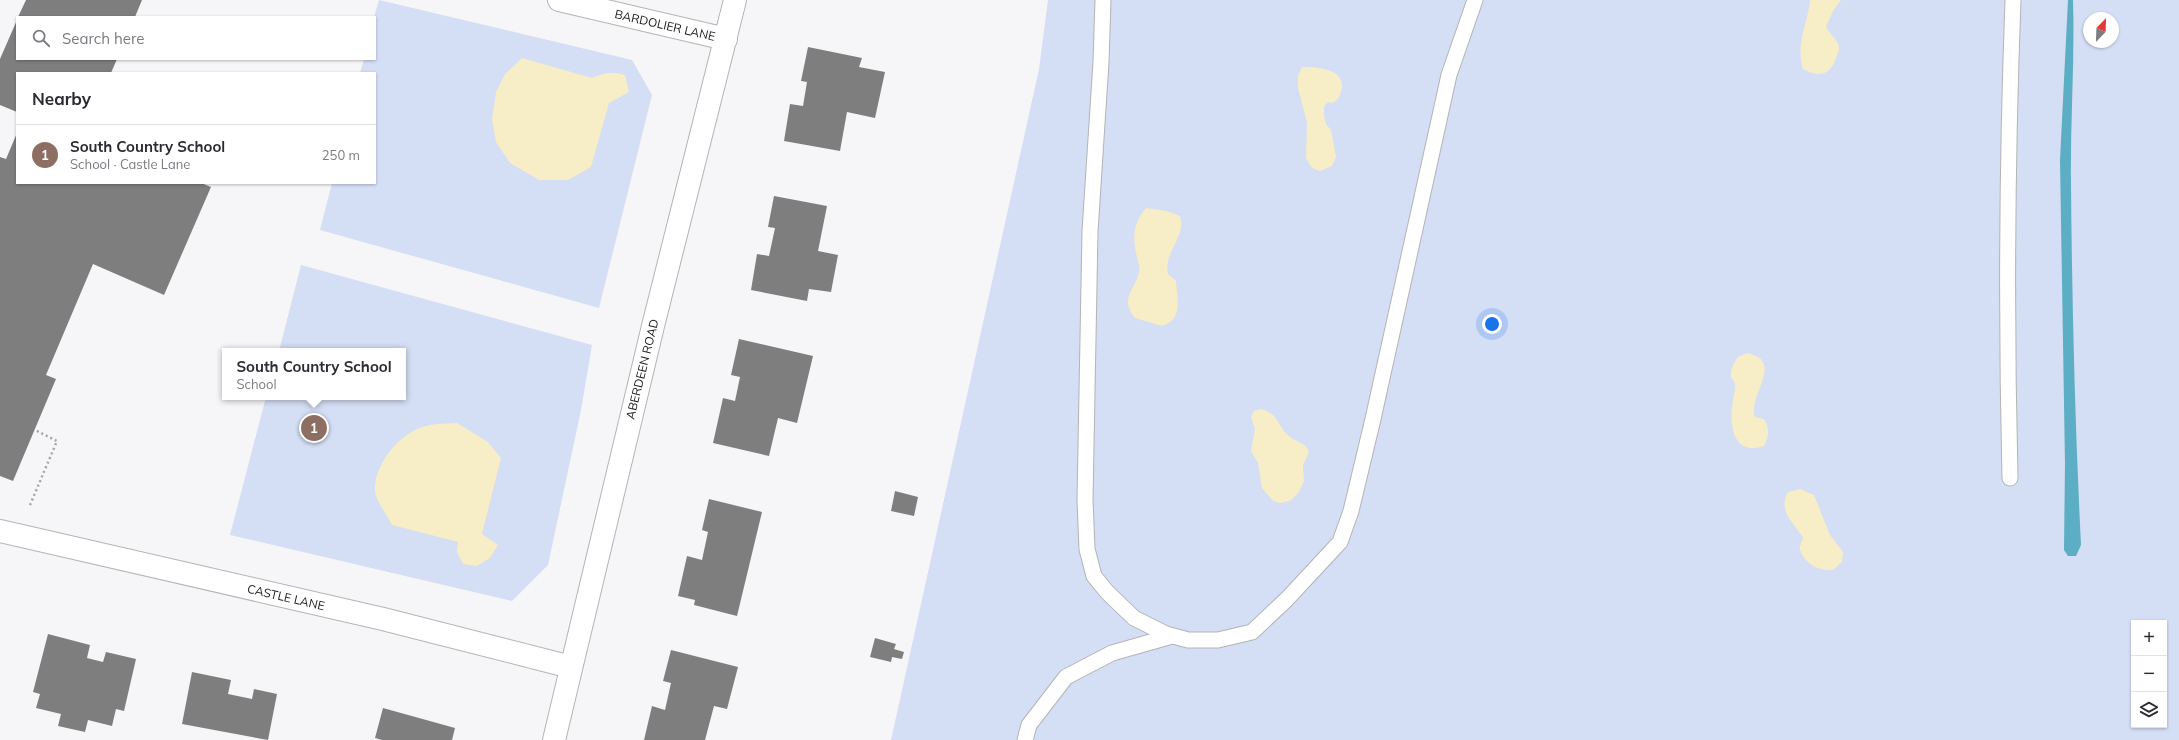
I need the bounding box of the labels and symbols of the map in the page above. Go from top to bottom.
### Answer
street label: BARDOLIER LANE [613,6,717,44]
north arrow [2083,12,2119,48]
your location [1482,314,1502,334]
street label: ABERDEEN ROAD [622,317,662,421]
pin: 1 [301,413,327,443]
street label: CASTLE LANE [246,581,326,613]

